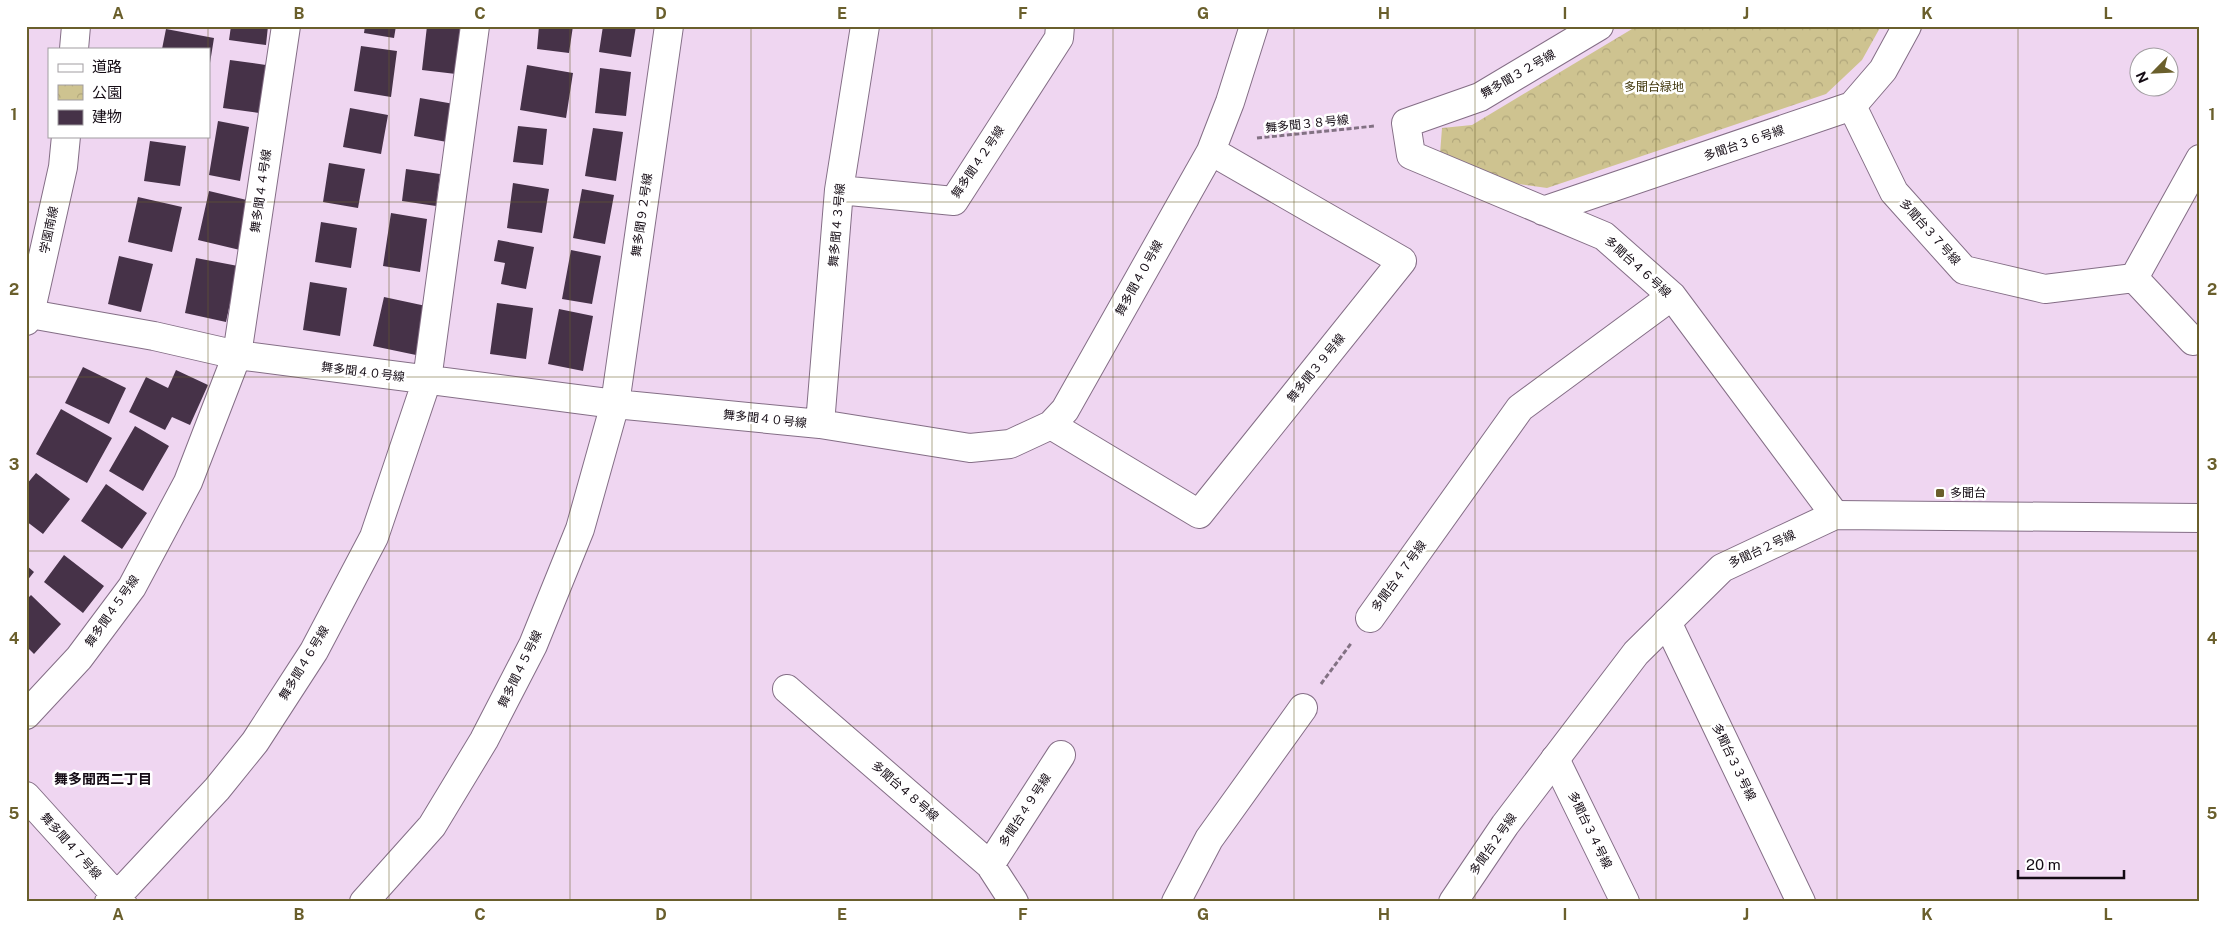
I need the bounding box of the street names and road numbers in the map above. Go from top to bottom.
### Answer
street label: 舞多聞３２号線 [1478,47,1558,101]
street label: 舞多聞３８号線 [1264,113,1350,135]
street label: 舞多聞４２号線 [949,123,1007,201]
street label: 多聞台３６号線 [1702,123,1786,163]
street label: 舞多聞４４号線 [248,148,274,234]
street label: 舞多聞９２号線 [629,172,655,258]
street label: 舞多聞４３号線 [826,183,848,267]
street label: 多聞台３７号線 [1897,196,1963,268]
street label: 学園南線 [37,205,61,255]
street label: 多聞台４６号線 [1602,234,1674,300]
street label: 舞多聞４０号線 [1113,238,1165,318]
street label: 舞多聞３９号線 [1284,331,1348,405]
street label: 舞多聞４０号線 [320,360,406,384]
street label: 舞多聞４０号線 [722,408,808,430]
street label: 多聞台２号線 [1726,527,1798,571]
street label: 多聞台４７号線 [1369,538,1429,614]
street label: 舞多聞４５号線 [82,573,142,649]
street label: 舞多聞４６号線 [276,623,332,703]
street label: 舞多聞４５号線 [495,628,545,710]
street label: 多聞台３３号線 [1709,721,1759,803]
street label: 多聞台４８号線 [869,758,941,824]
street label: 多聞台４９号線 [996,771,1054,849]
street label: 多聞台３４号線 [1565,789,1615,871]
street label: 舞多聞４７号線 [38,810,104,882]
street label: 多聞台２号線 [1467,810,1519,878]

